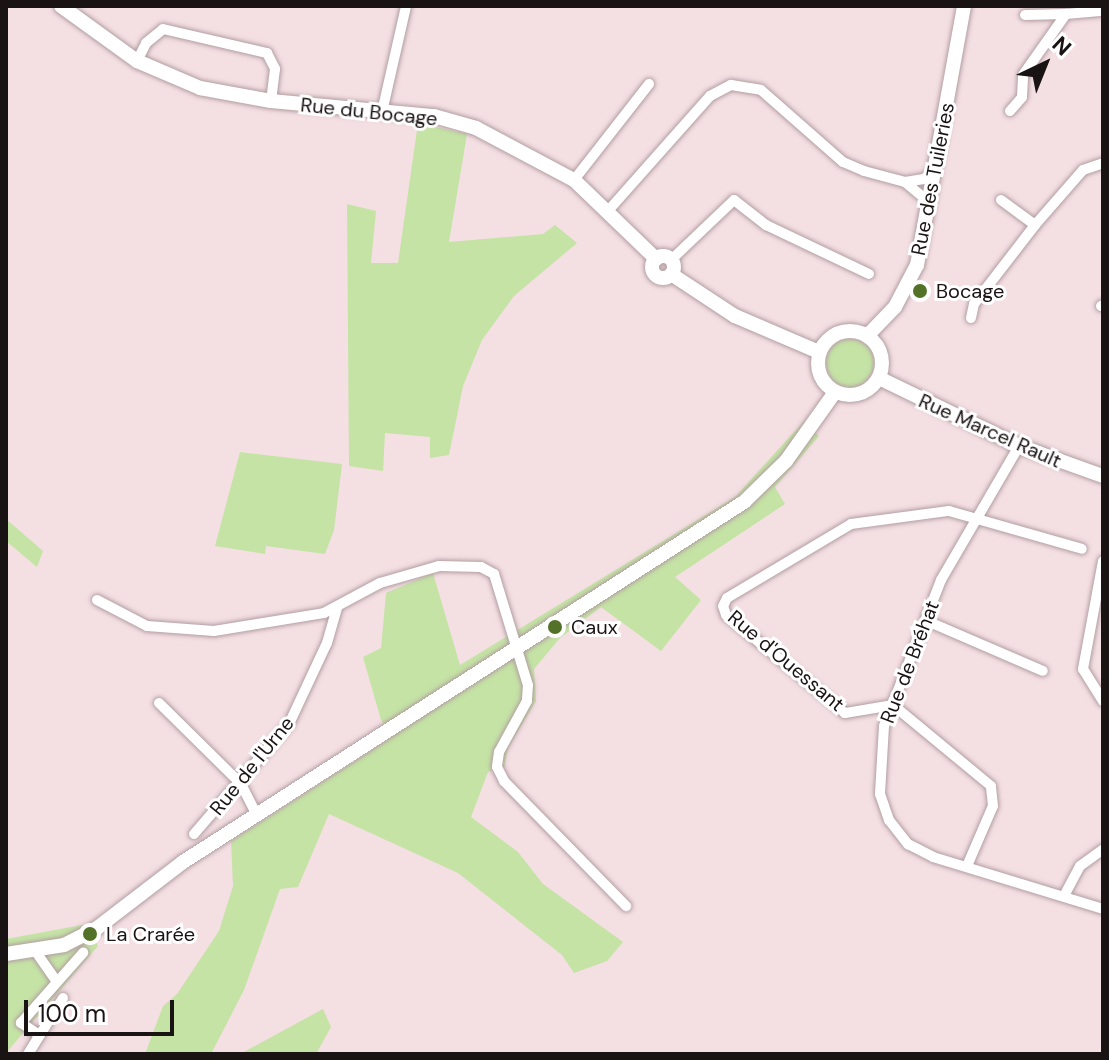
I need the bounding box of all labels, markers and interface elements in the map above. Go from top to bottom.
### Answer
north arrow [1005,24,1085,104]
text: N [1046,30,1077,62]
street label: Rue du Bocage [299,93,439,131]
street label: Rue des Tuileries [906,101,960,257]
place label: Bocage [936,279,1004,303]
marker: Bocage [911,282,929,300]
street label: Rue Marcel Rault [915,389,1065,473]
street label: Rue de Bréhat [876,597,944,727]
street label: Rue d'Ouessant [723,605,849,717]
place label: Caux [571,615,618,639]
marker: Caux [546,618,564,636]
street label: Rue de l'Urne [205,712,299,820]
place label: La Crarée [106,922,195,946]
marker: La Crarée [81,925,99,943]
scale bar [28,984,178,1034]
text: 100 m [38,998,106,1029]

